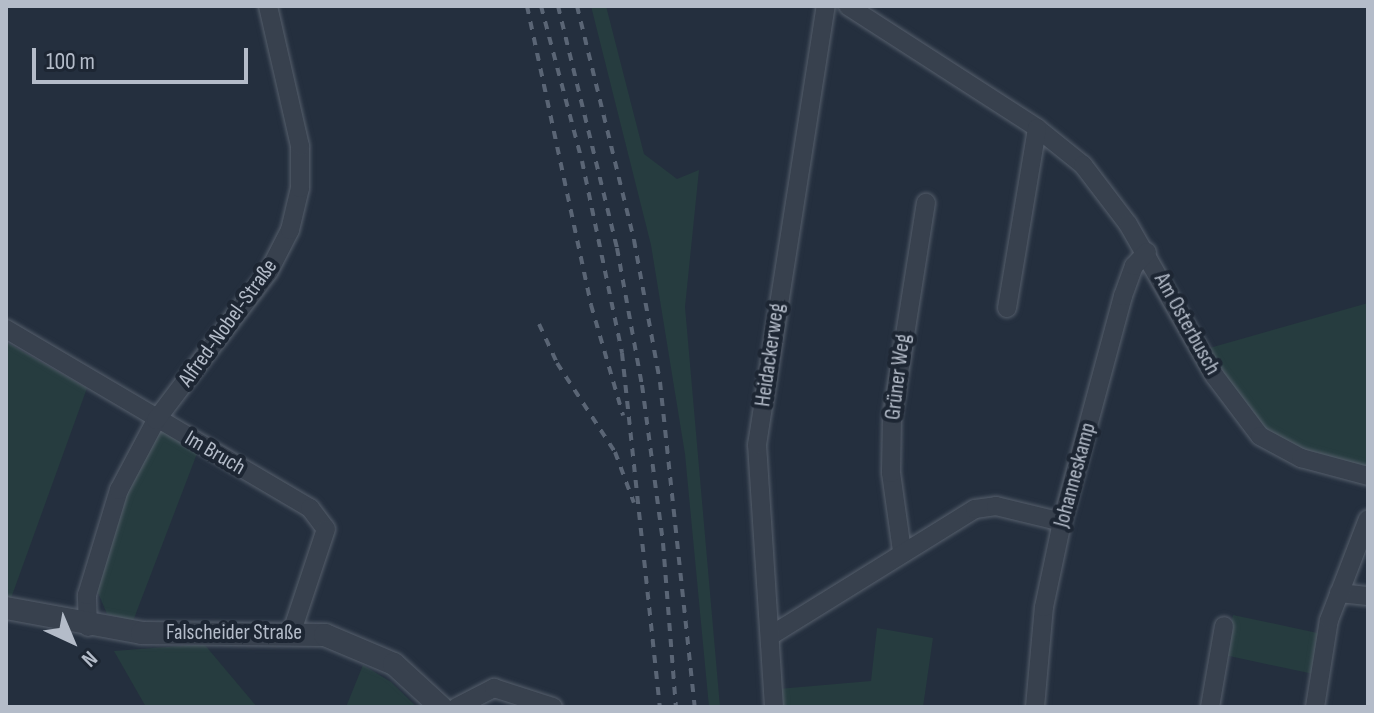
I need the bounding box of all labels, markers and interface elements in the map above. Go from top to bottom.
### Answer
scale bar [36,32,252,82]
text: 100 m [46,47,95,76]
street label: Alfred-Nobel-Straße [173,254,283,392]
street label: Am Osterbusch [1148,268,1226,380]
street label: Heidackerweg [750,302,790,408]
street label: Grüner Weg [880,333,916,421]
street label: Johanneskamp [1048,420,1102,530]
street label: Im Bruch [180,425,250,481]
north arrow [32,601,112,681]
street label: Falscheider Straße [166,620,302,646]
text: N [75,645,103,672]

